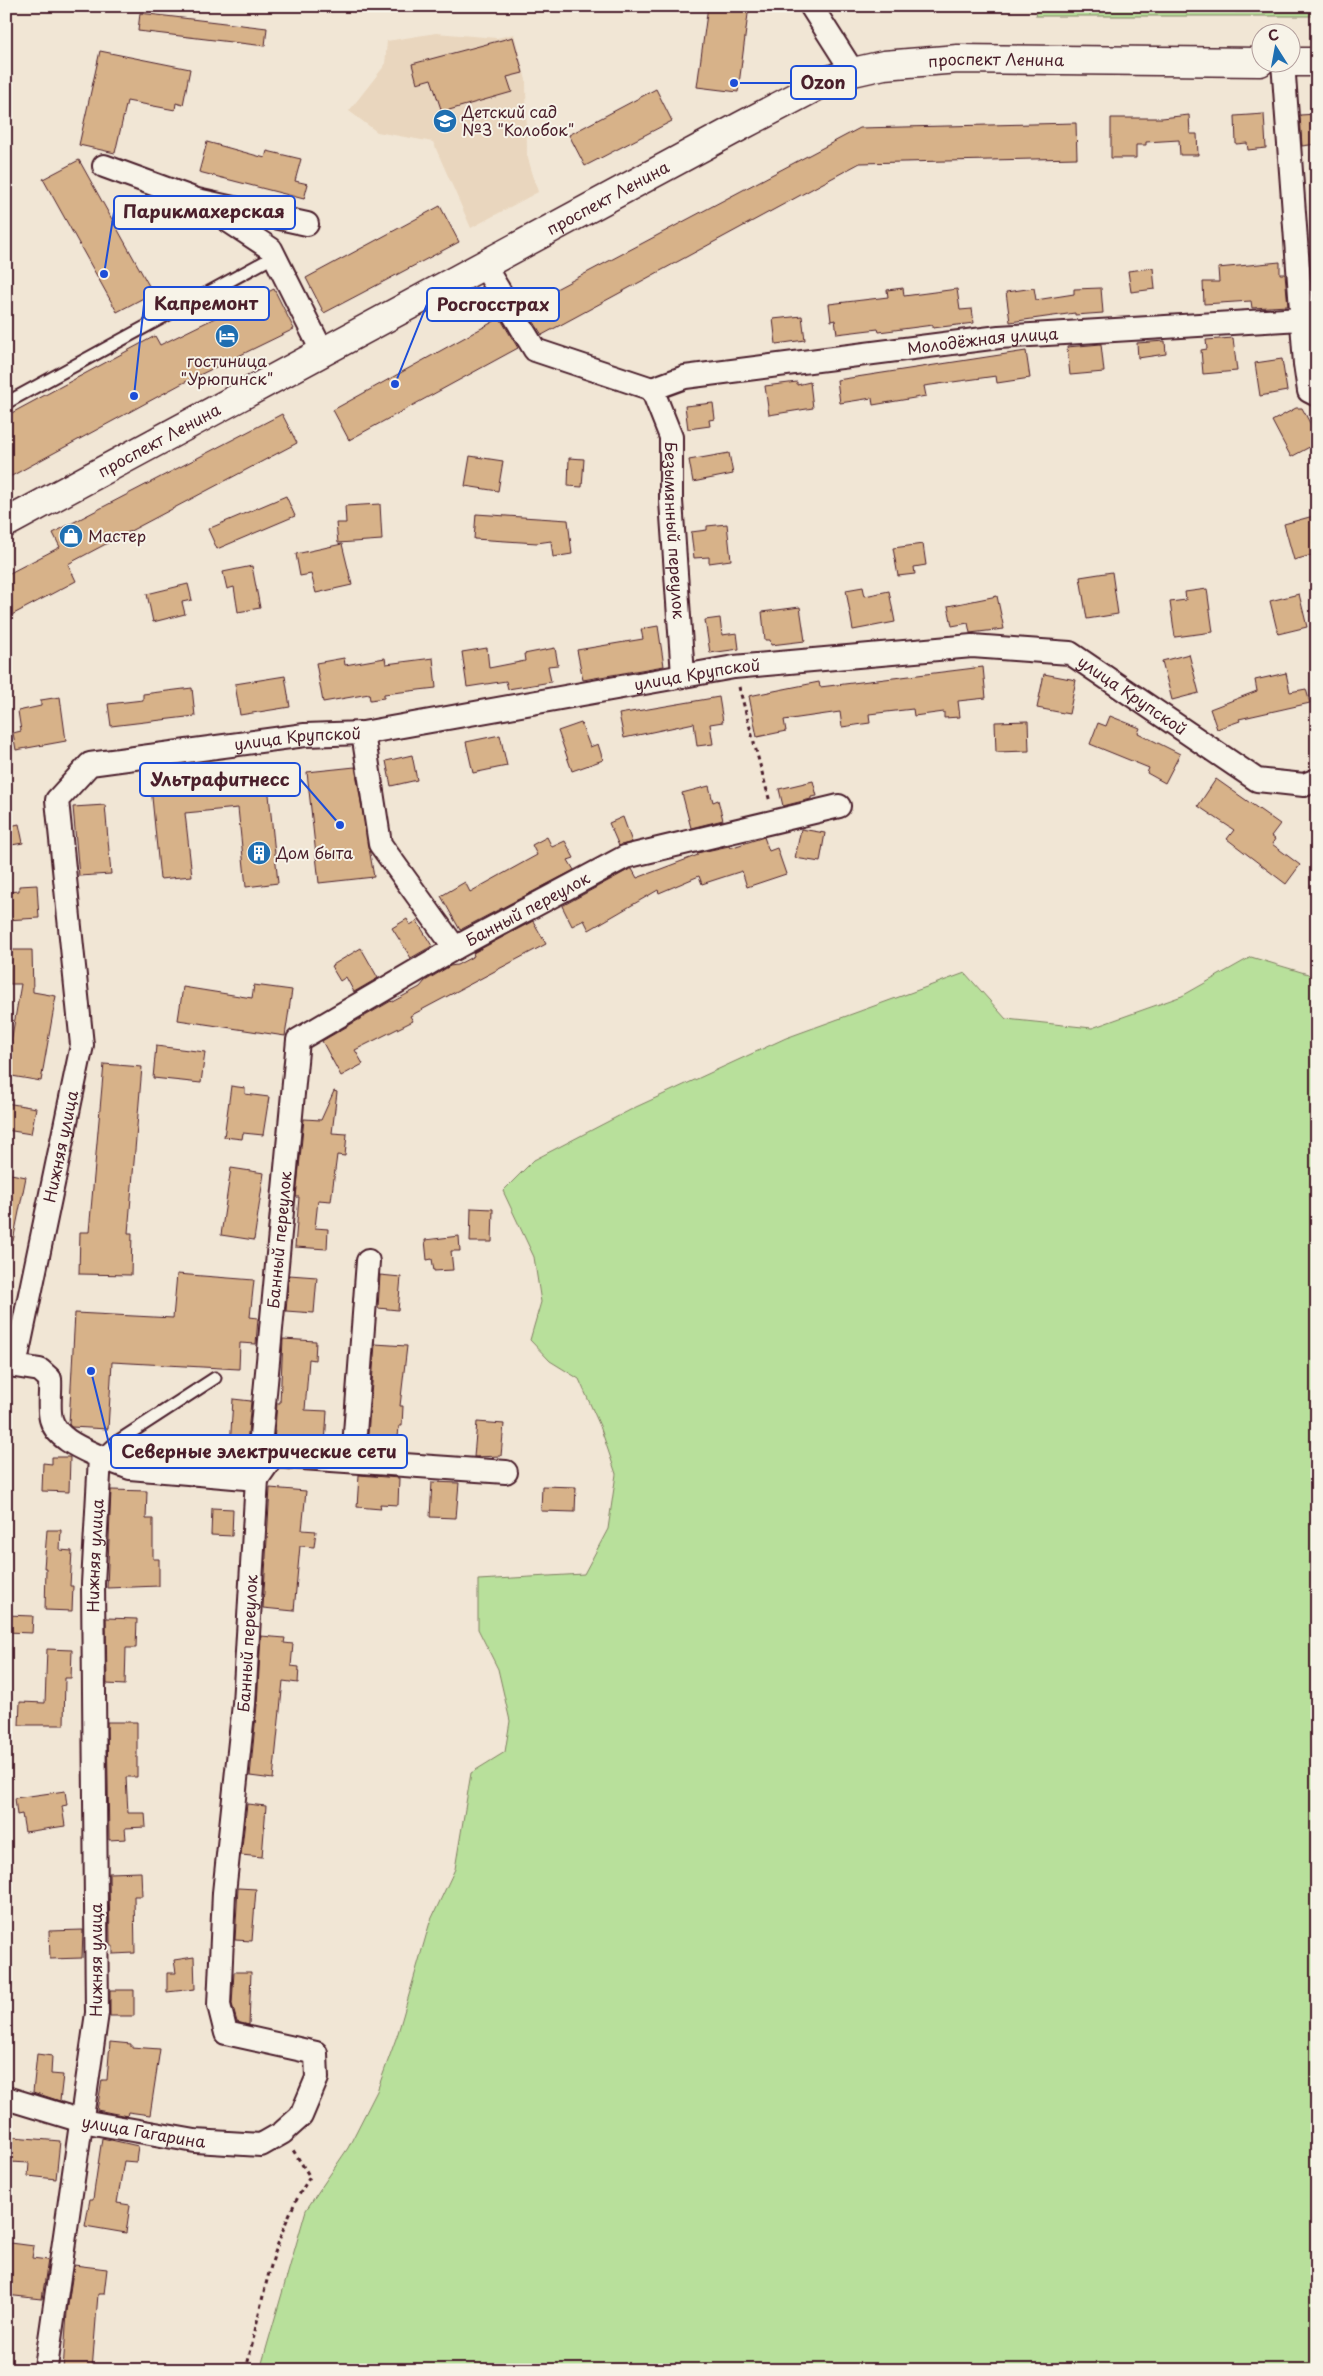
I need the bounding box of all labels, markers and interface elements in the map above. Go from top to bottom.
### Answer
north arrow [1250,22,1300,72]
text: С [1266,23,1281,46]
street label: проспект Ленина [927,46,1064,72]
callout: Ozon [791,66,856,99]
text: Ozon [800,68,846,95]
place label: Детский сад №3 "Колобок" [461,99,574,141]
school or university icon: Детский сад №3 "Колобок" [432,108,458,134]
street label: проспект Ленина [542,154,673,240]
callout: Парикмахерская [114,196,295,229]
text: Парикмахерская [123,197,285,224]
callout: Капремонт [144,287,269,320]
callout: Росгосстрах [427,288,559,321]
text: Капремонт [154,289,259,316]
text: Росгосстрах [437,290,549,317]
street label: Молодёжная улица [906,320,1059,360]
hotel icon: гостиница "Урюпинск" [214,323,240,349]
place label: гостиница "Урюпинск" [181,348,273,390]
street label: проспект Ленина [93,396,224,482]
street label: Безымянный переулок [660,442,692,620]
shop icon: Мастер [58,523,84,549]
place label: Мастер [88,523,146,547]
street label: улица Крупской [1073,649,1192,740]
street label: улица Крупской [632,652,761,696]
street label: улица Крупской [232,720,361,755]
callout: Ультрафитнесс [140,763,300,796]
text: Ультрафитнесс [150,765,290,792]
building icon: Дом быта [246,840,272,866]
place label: Дом быта [275,840,353,864]
street label: Банный переулок [461,865,594,951]
street label: Нижняя улица [36,1088,83,1204]
street label: Банный переулок [260,1169,297,1310]
callout: Северные электрические сети [111,1435,407,1468]
text: Северные электрические сети [121,1437,397,1464]
street label: Нижняя улица [80,1498,109,1613]
street label: Банный переулок [230,1573,262,1714]
street label: Нижняя улица [83,1903,107,2017]
street label: улица Гагарина [80,2108,206,2153]

